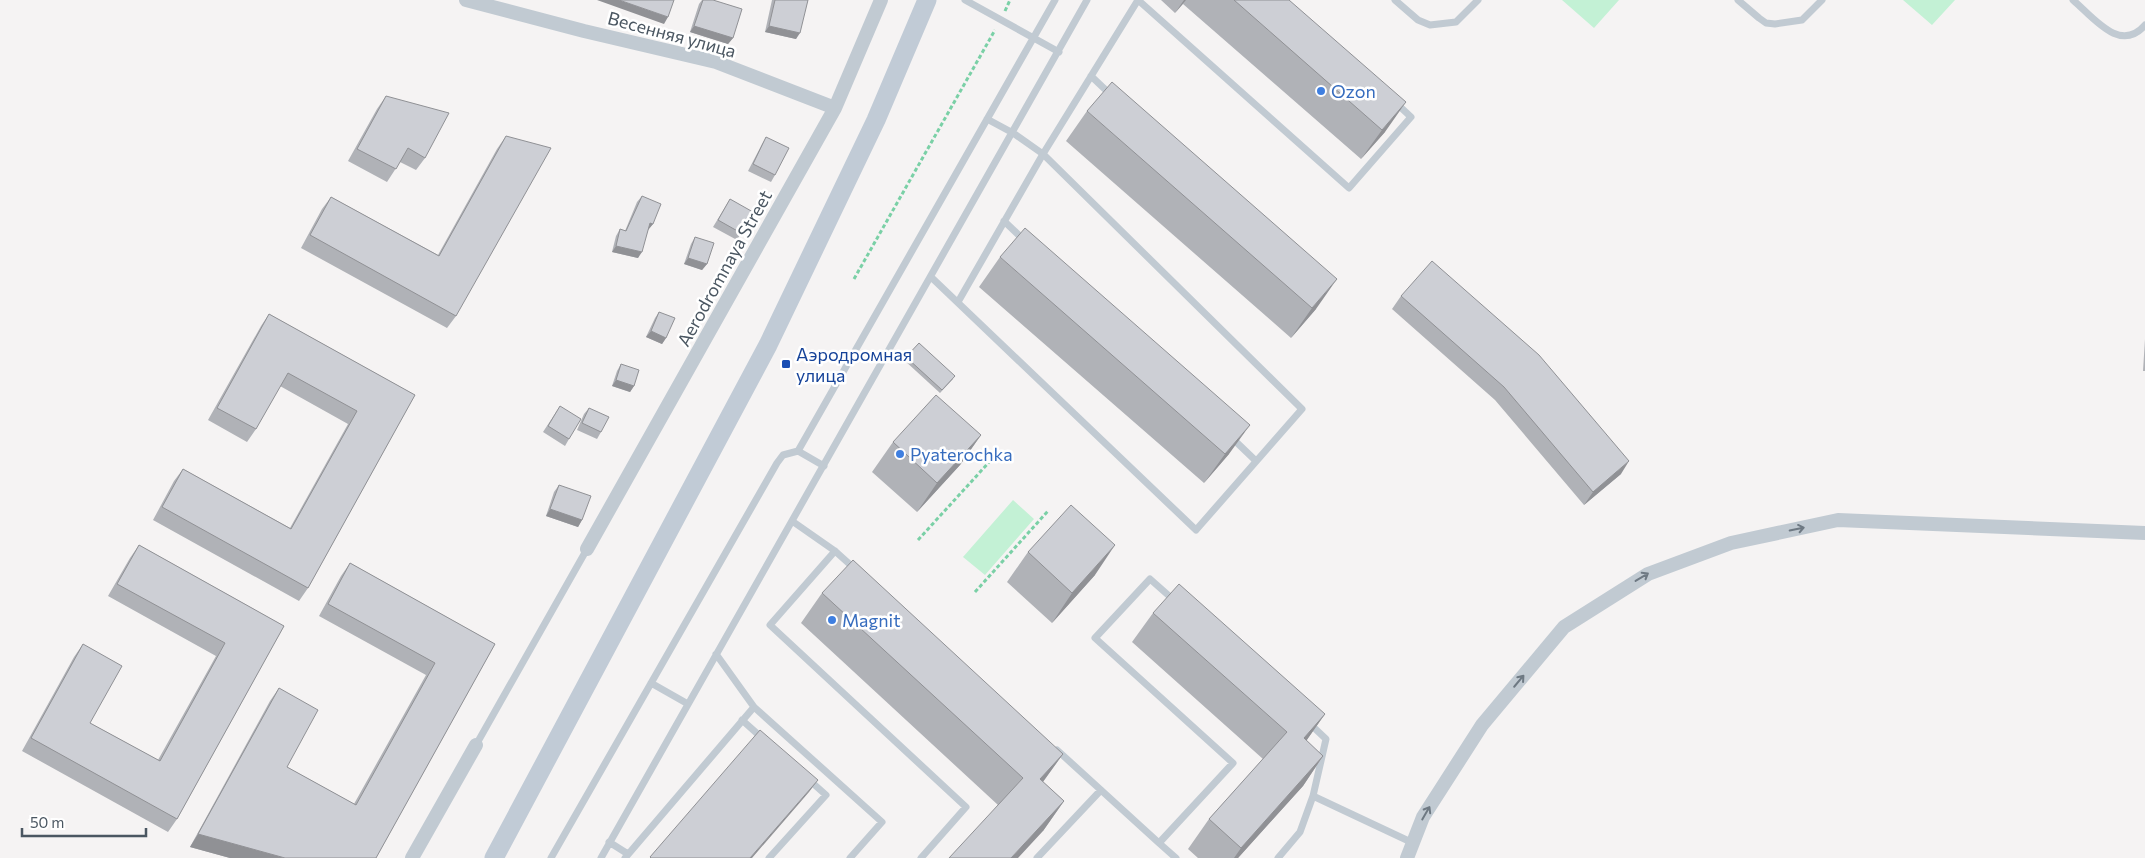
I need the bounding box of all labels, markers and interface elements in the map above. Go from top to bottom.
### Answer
street label: Весенняя улица [606,6,738,62]
place label: Ozon [1331,80,1376,102]
marker: Ozon [1315,85,1327,97]
street label: Aerodromnaya Street [672,186,776,350]
place label: Аэродромная улица [796,343,912,386]
marker: Аэродромная улица [780,358,792,370]
place label: Pyaterochka [910,443,1013,465]
marker: Pyaterochka [894,448,906,460]
one-way arrow [1788,524,1804,533]
one-way arrow [1635,572,1649,582]
place label: Magnit [842,609,901,631]
marker: Magnit [826,614,838,626]
one-way arrow [1514,674,1525,687]
scale bar [22,806,146,838]
one-way arrow [1421,806,1431,821]
text: 50 m [30,813,64,831]

